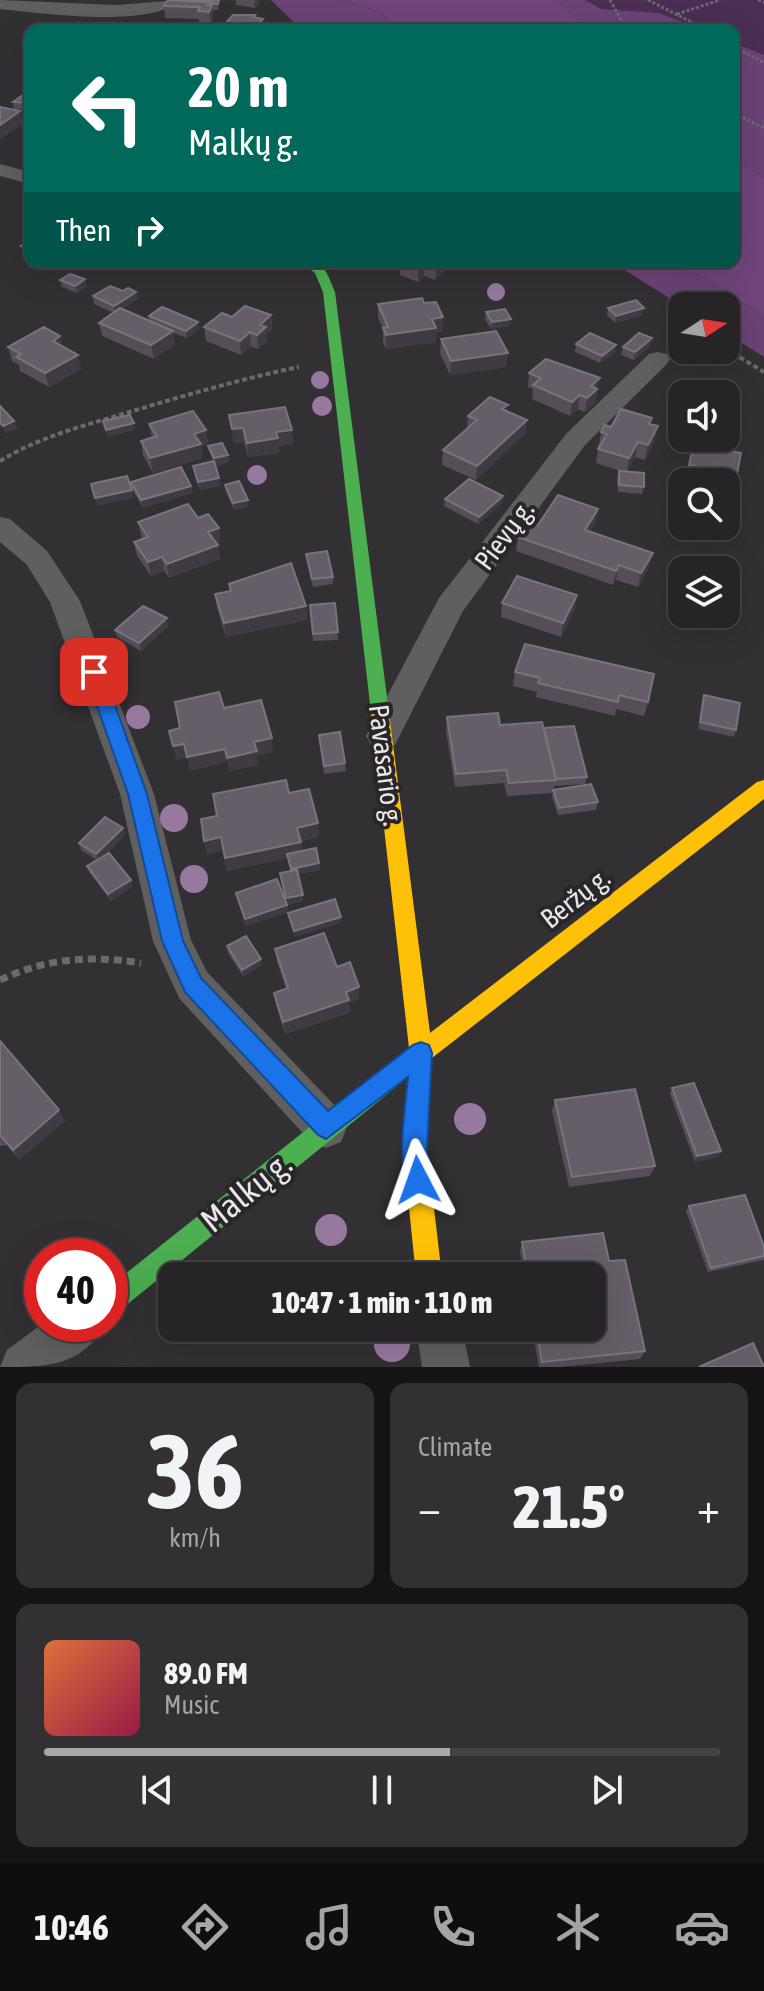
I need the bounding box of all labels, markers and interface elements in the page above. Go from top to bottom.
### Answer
text: 20 m [188,55,289,119]
icon: left [56,56,160,160]
text: Malkų g. [188,121,298,163]
icon: right [127,208,171,252]
text: Then [56,213,111,247]
north arrow [668,292,740,364]
map controls [668,292,740,628]
button: sound [668,380,740,452]
button: search [668,468,740,540]
street label: Pievų g. [468,494,540,576]
button: layers [668,556,740,628]
pin [60,638,128,706]
icon: arrive [72,650,116,694]
street label: Pavasario g. [363,702,409,828]
street label: Beržų g. [534,861,616,935]
position arrow [376,1138,460,1222]
street label: Malkų g. [193,1144,298,1240]
speed limit sign: 40 [24,1238,128,1342]
text: 10:47 · 1 min · 110 m [272,1285,492,1319]
text: 36 [146,1411,244,1530]
text: Climate [418,1432,492,1462]
text: 21.5° [513,1472,625,1541]
text: − [418,1482,441,1532]
text: + [697,1482,720,1532]
text: km/h [169,1523,221,1553]
text: 89.0 FM [164,1656,248,1690]
text: Music [164,1690,219,1720]
icon: previous [135,1768,179,1812]
icon: pause [360,1768,404,1812]
icon: next [585,1768,629,1812]
icon: directions [177,1899,233,1955]
icon: music [301,1899,357,1955]
icon: phone [425,1899,481,1955]
icon: climate [550,1899,606,1955]
icon: car [674,1899,730,1955]
text: 10:46 [34,1906,109,1948]

